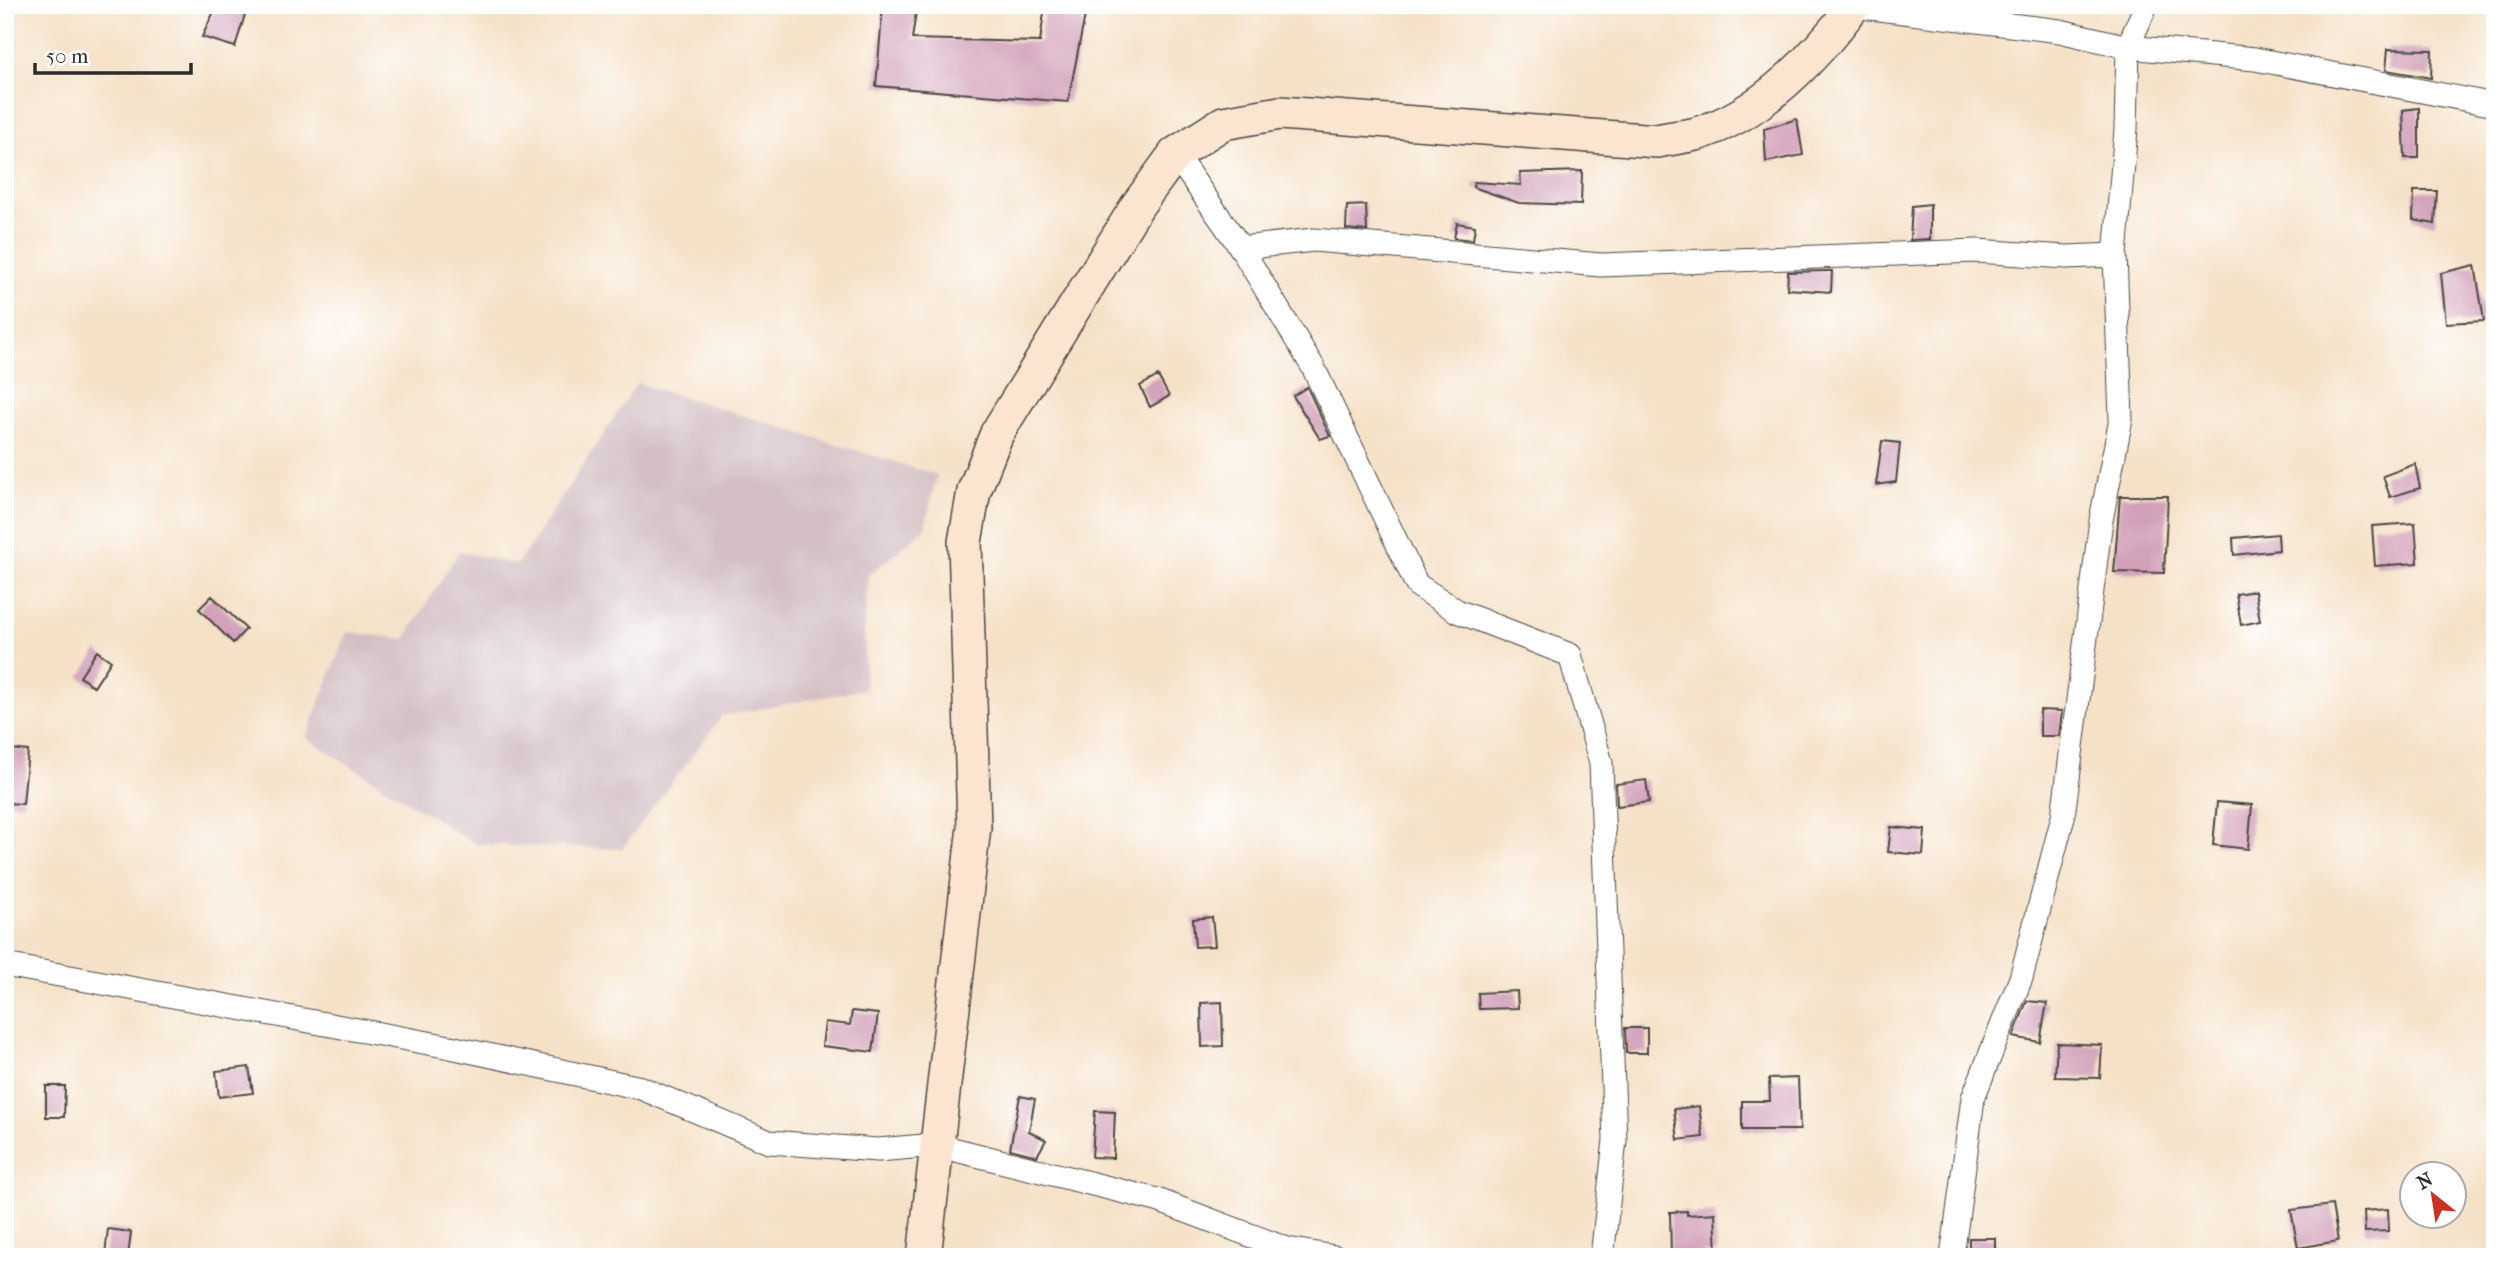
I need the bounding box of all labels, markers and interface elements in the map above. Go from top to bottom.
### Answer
scale bar [35,32,191,76]
text: 50 m [46,44,89,68]
north arrow [2398,1160,2468,1230]
text: N [2413,1168,2437,1194]

